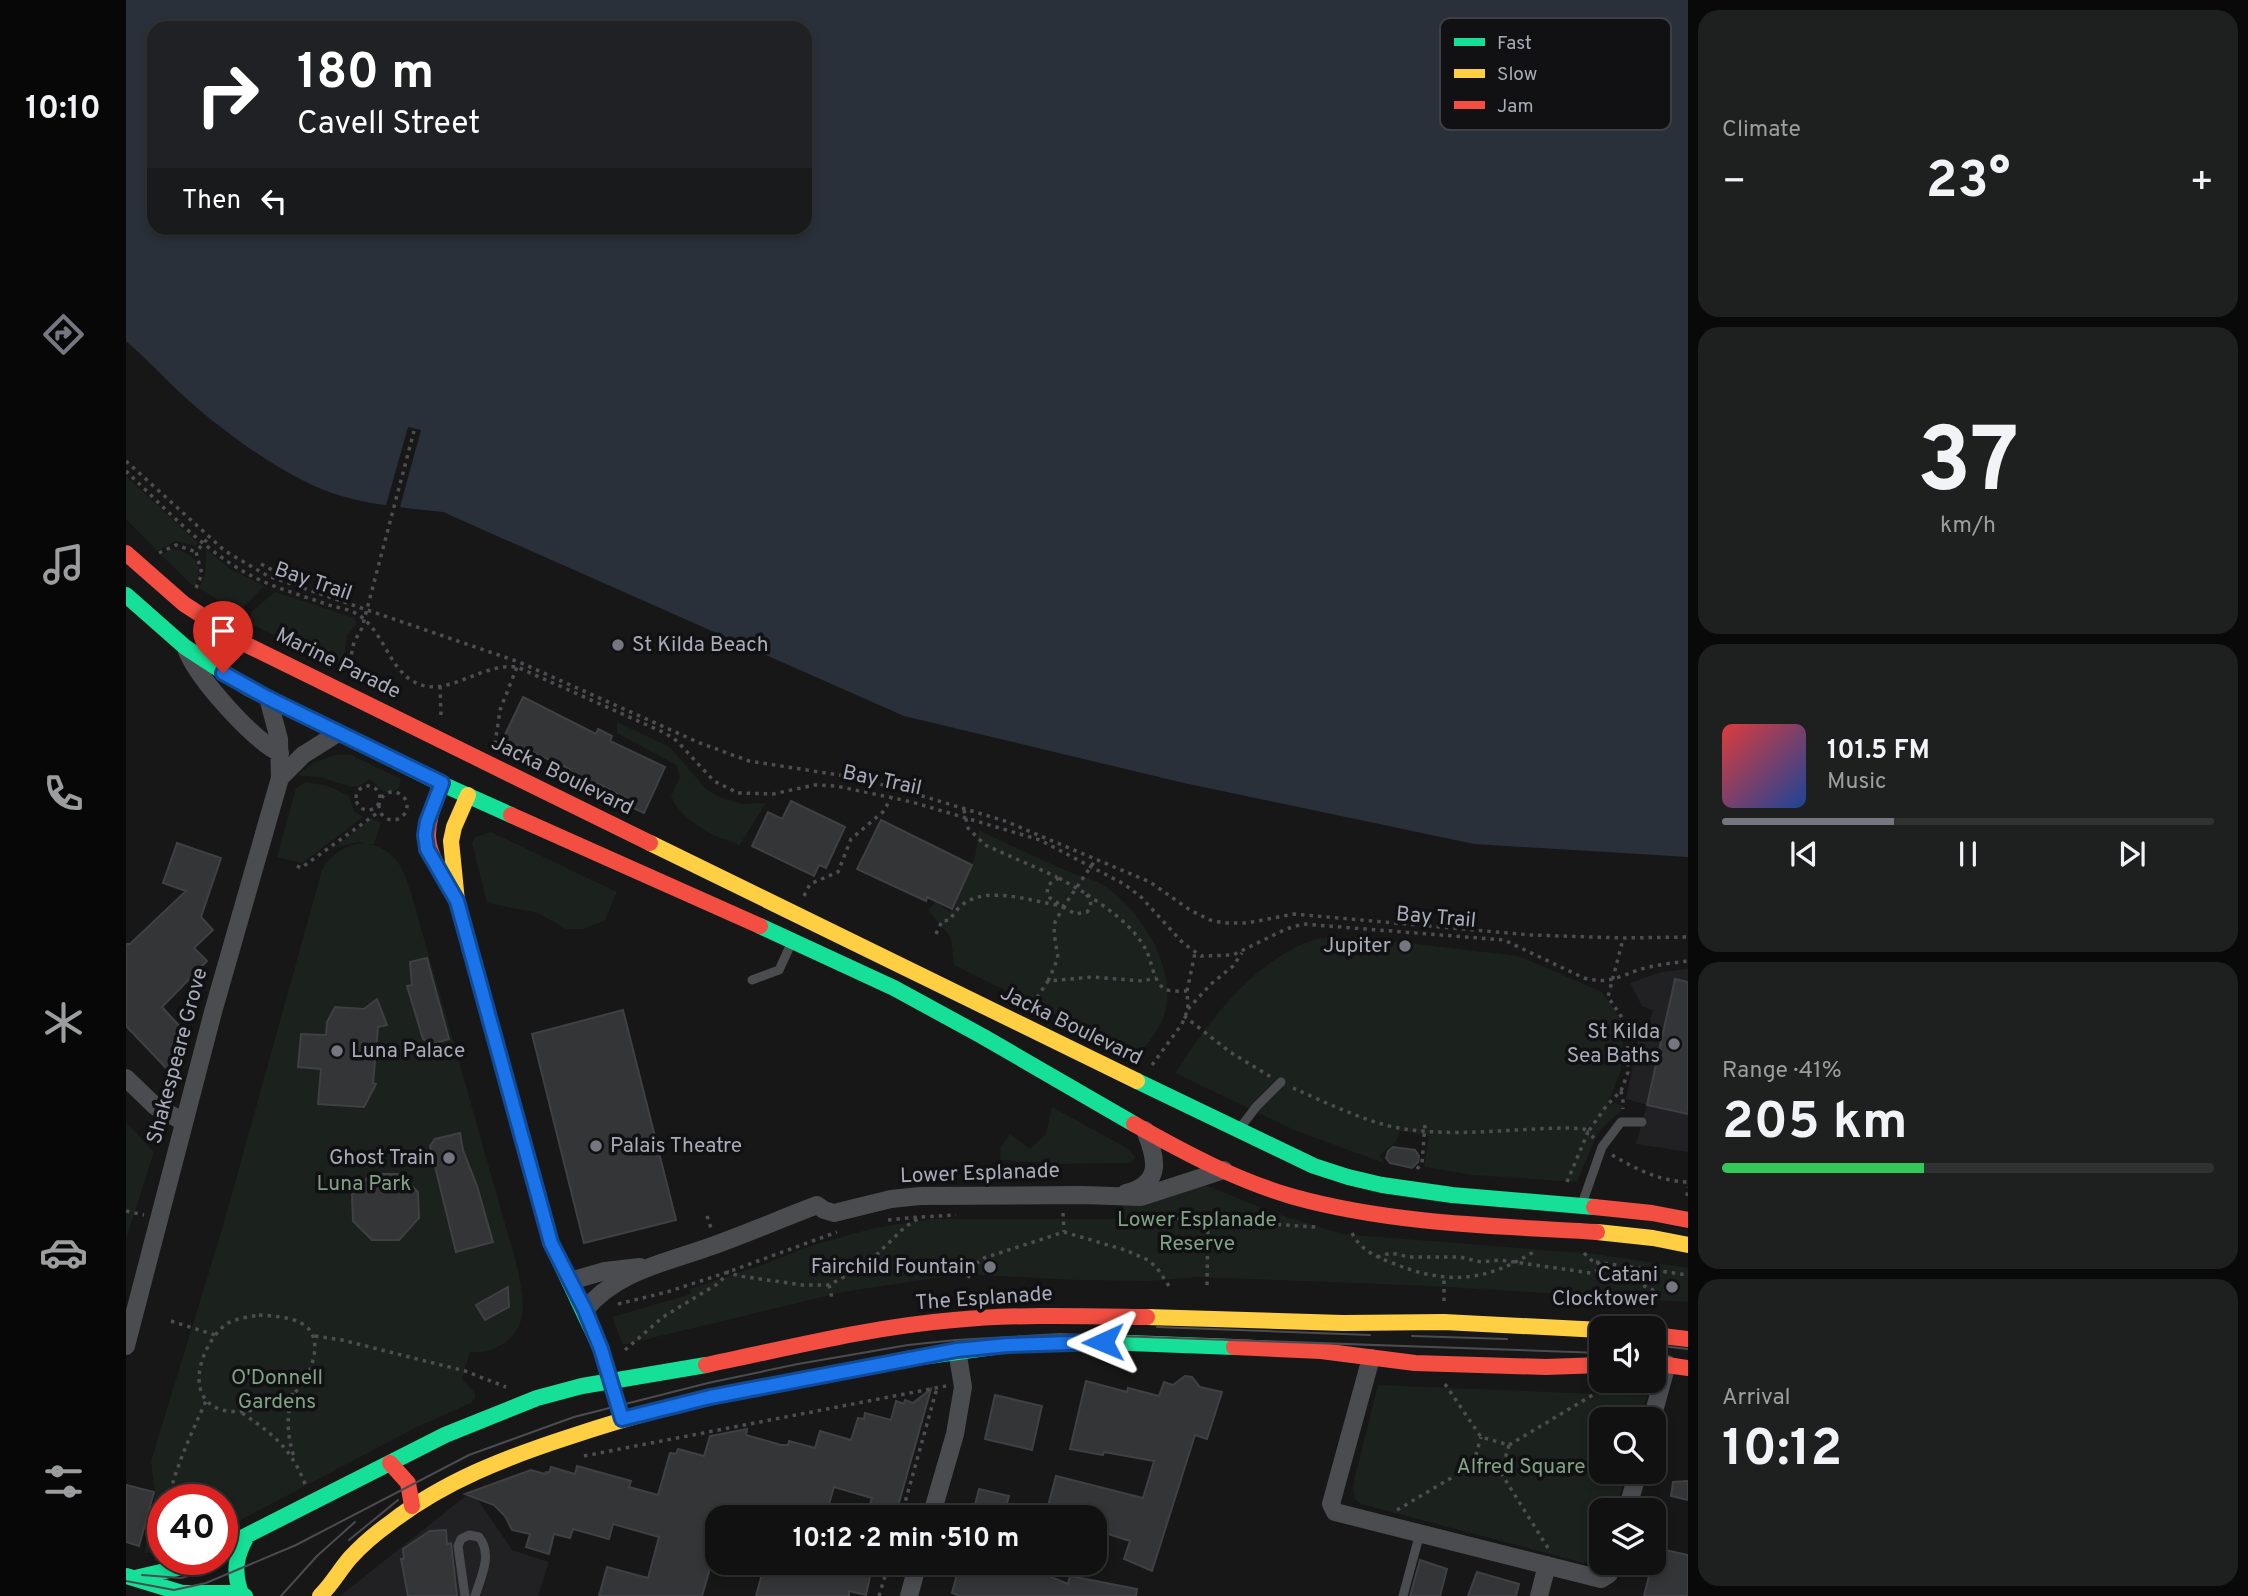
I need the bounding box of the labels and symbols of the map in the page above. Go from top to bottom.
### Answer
legend [1440,18,1671,130]
text: Fast [1497,32,1532,56]
text: Slow [1497,63,1537,87]
text: Jam [1497,95,1534,119]
street label: Bay Trail [271,556,355,608]
pin [193,601,253,673]
street label: Marine Parade [271,622,405,706]
place label: St Kilda Beach [632,632,769,659]
marker: St Kilda Beach [610,637,626,653]
street label: Jacka Boulevard [486,730,638,822]
street label: Bay Trail [840,759,924,803]
street label: Bay Trail [1395,901,1477,935]
place label: Jupiter [1323,933,1391,960]
marker: Jupiter [1397,938,1413,954]
street label: Shakespeare Grove [142,965,214,1147]
street label: Jacka Boulevard [995,980,1147,1072]
place label: St Kilda Sea Baths [1567,1019,1660,1070]
marker: St Kilda Sea Baths [1666,1036,1682,1052]
place label: Luna Palace [351,1038,465,1065]
marker: Luna Palace [329,1043,345,1059]
place label: Palais Theatre [610,1133,742,1160]
marker: Palais Theatre [588,1138,604,1154]
place label: Ghost Train [329,1145,435,1172]
marker: Ghost Train [441,1150,457,1166]
street label: Lower Esplanade [900,1158,1060,1190]
park label: Luna Park [317,1171,411,1198]
park label: Lower Esplanade Reserve [1117,1207,1277,1258]
place label: Fairchild Fountain [811,1254,976,1281]
marker: Fairchild Fountain [982,1259,998,1275]
place label: Catani Clocktower [1552,1262,1658,1313]
marker: Catani Clocktower [1664,1279,1680,1295]
street label: The Esplanade [914,1281,1054,1317]
position arrow [1066,1305,1140,1379]
park label: O'Donnell Gardens [231,1365,323,1416]
park label: Alfred Square [1456,1454,1586,1481]
speed limit sign: 40 [147,1484,238,1575]

